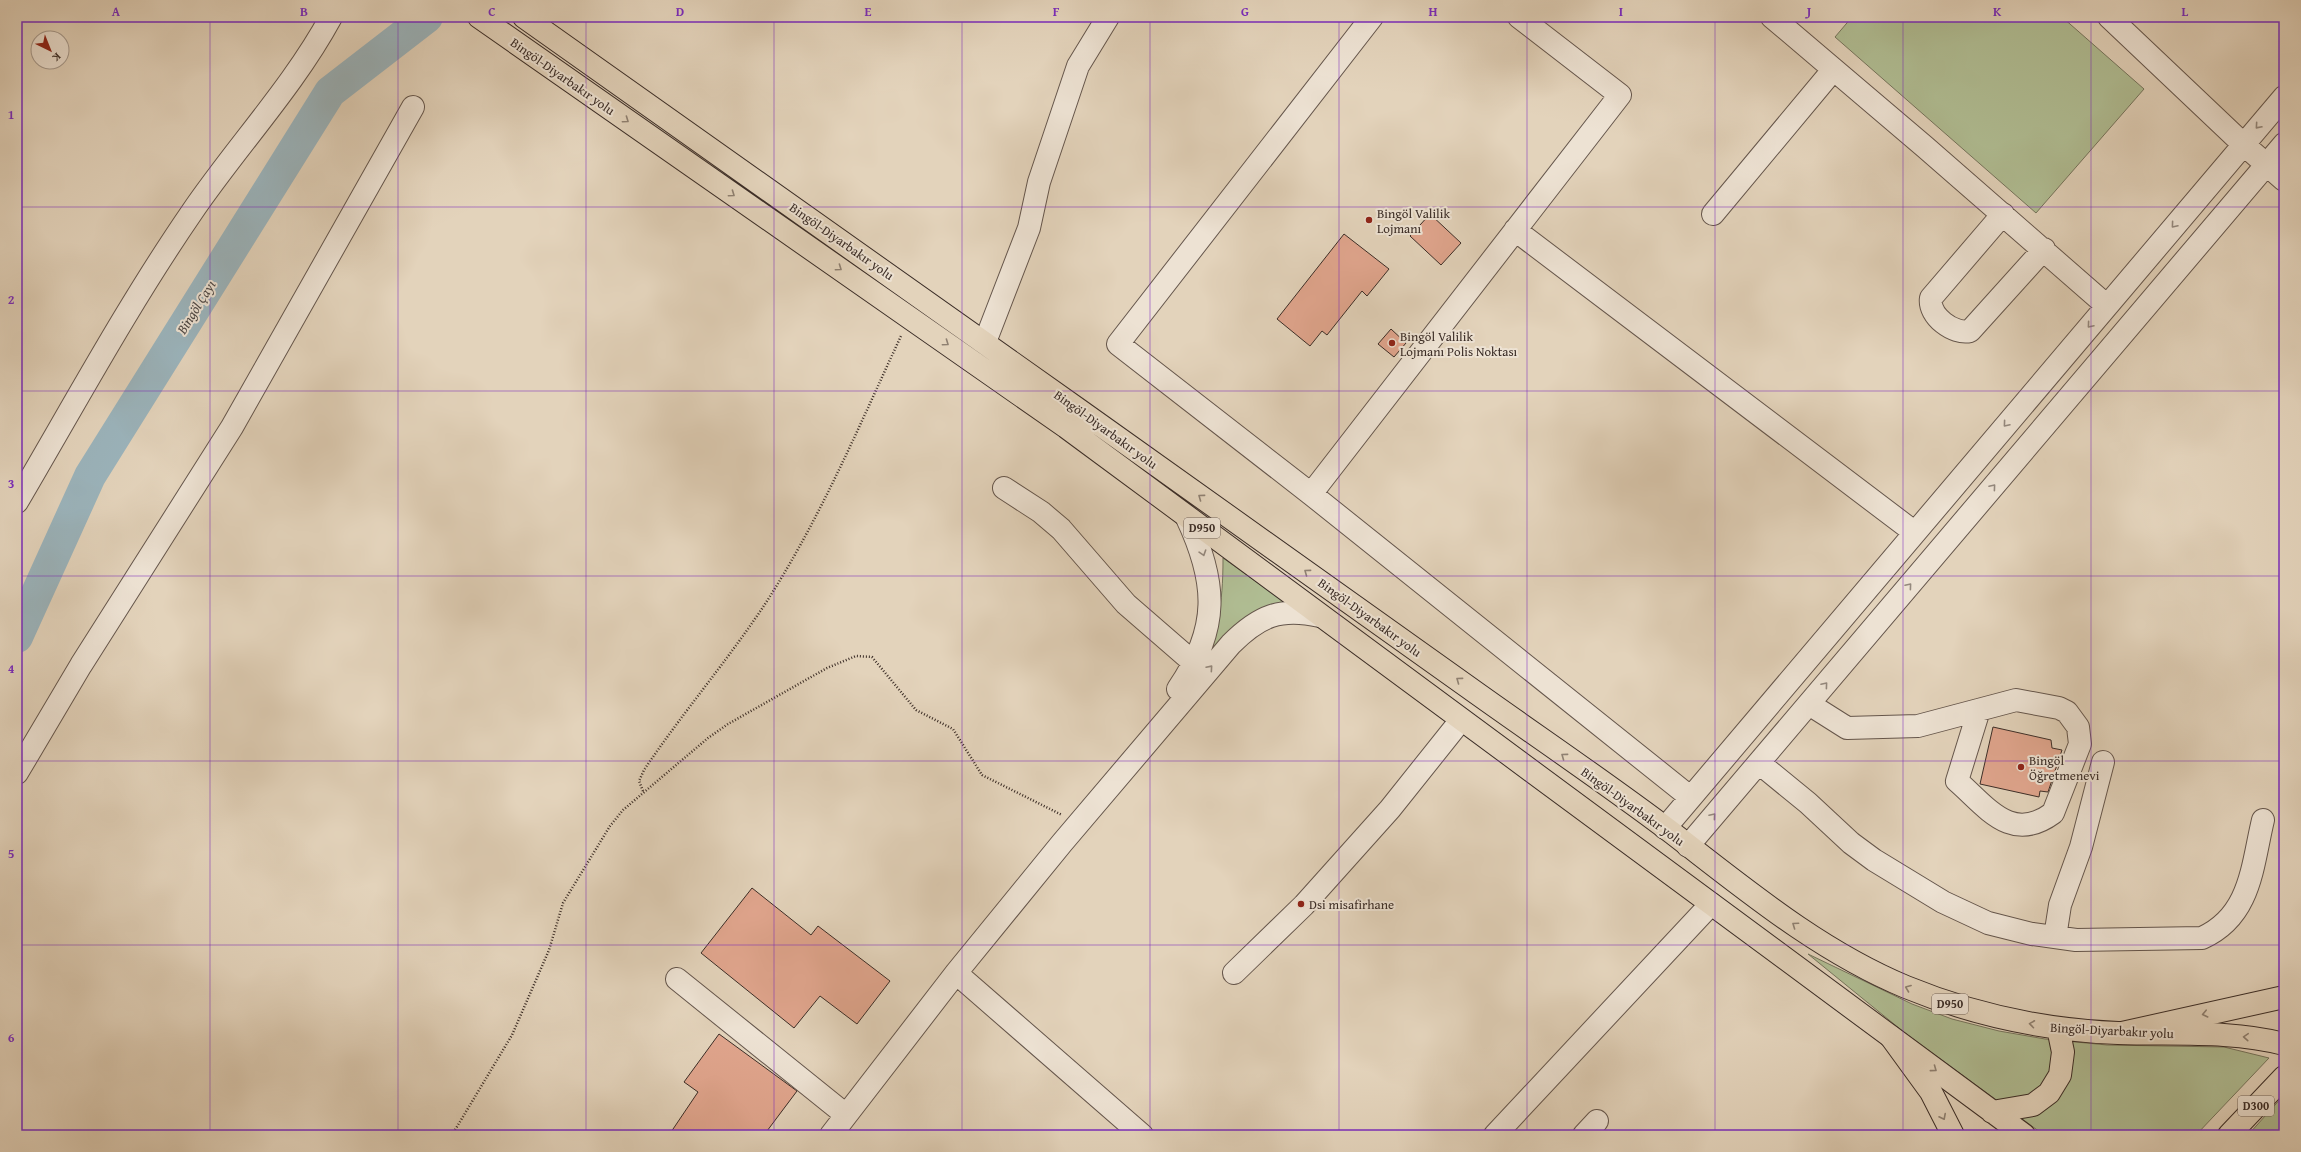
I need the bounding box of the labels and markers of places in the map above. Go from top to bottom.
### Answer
place label: Bingöl Valilik Lojmanı [1377,204,1450,238]
marker: Bingöl Valilik Lojmanı [1364,215,1374,225]
place label: Bingöl Valilik Lojmanı Polis Noktası [1400,327,1518,361]
marker: Bingöl Valilik Lojmanı Polis Noktası [1387,338,1397,348]
place label: Bingöl Öğretmenevi [2029,751,2100,785]
marker: Bingöl Öğretmenevi [2016,762,2026,772]
place label: Dsi misafirhane [1309,895,1394,914]
marker: Dsi misafirhane [1296,899,1306,909]

